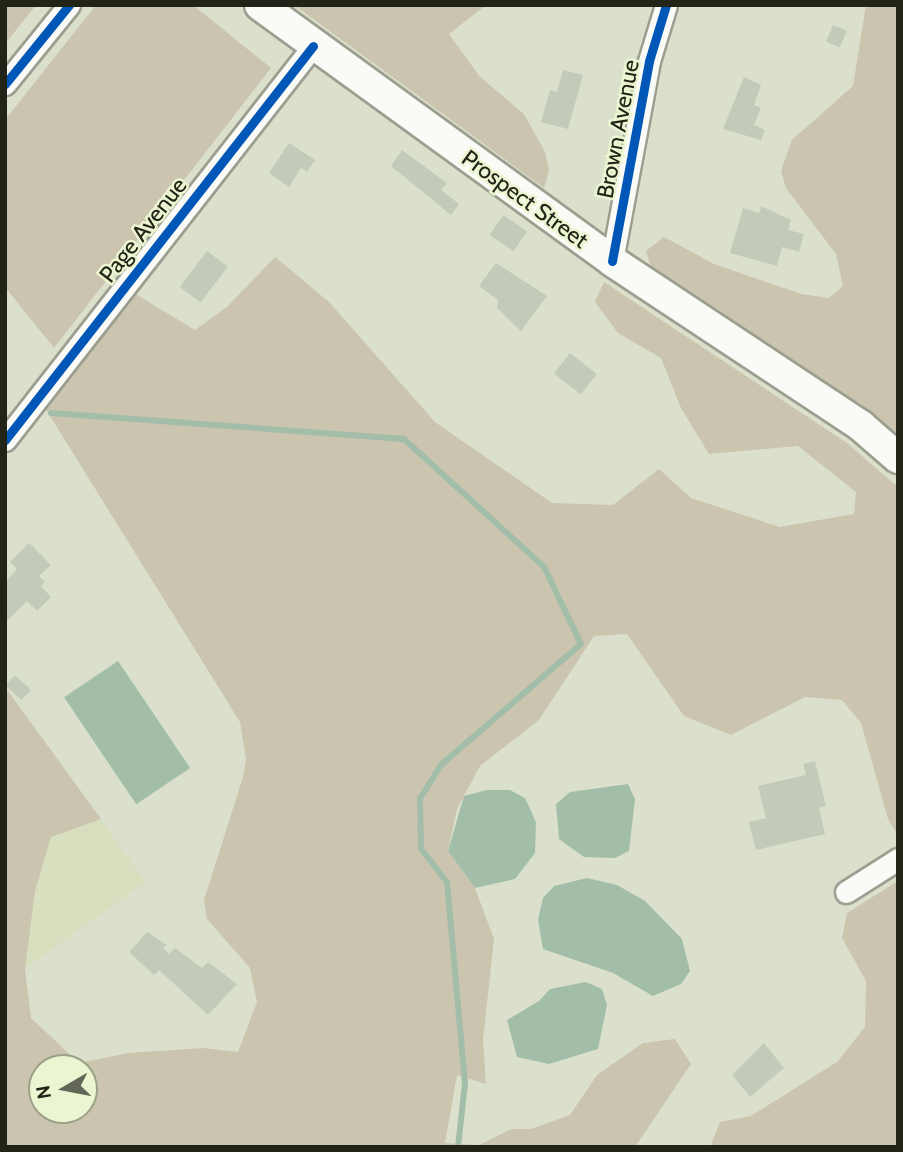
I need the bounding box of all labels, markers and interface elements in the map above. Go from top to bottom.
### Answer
street label: Brown Avenue [591,57,645,201]
street label: Prospect Street [457,144,593,254]
street label: Page Avenue [94,172,192,288]
north arrow [28,1054,98,1124]
text: N [31,1084,56,1101]

